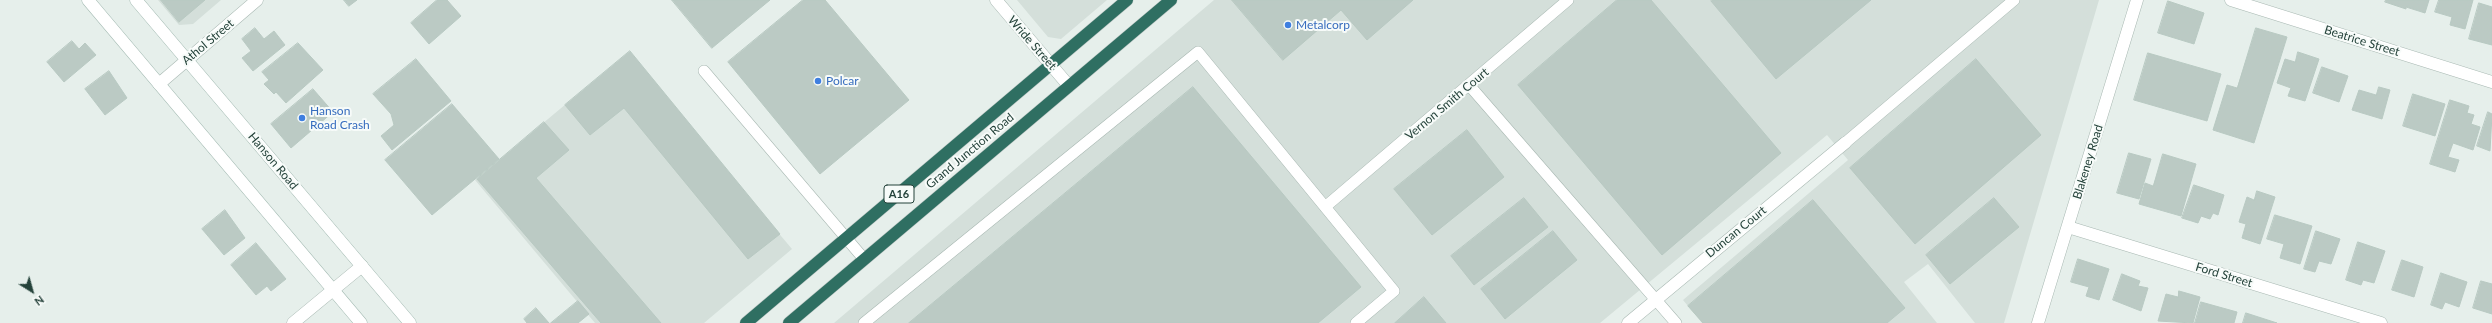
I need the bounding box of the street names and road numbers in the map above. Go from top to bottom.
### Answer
street label: Wride Street [1005,13,1059,73]
street label: Athol Street [179,16,237,68]
street label: Beatrice Street [2323,23,2401,59]
street label: Vernon Smith Court [1402,65,1492,143]
street label: Grand Junction Road [923,110,1017,192]
street label: Blakeney Road [2070,123,2106,201]
street label: Hanson Road [245,130,301,192]
road number: A16 [884,185,914,203]
street label: Duncan Court [1703,203,1769,261]
street label: Ford Street [2194,260,2254,290]

